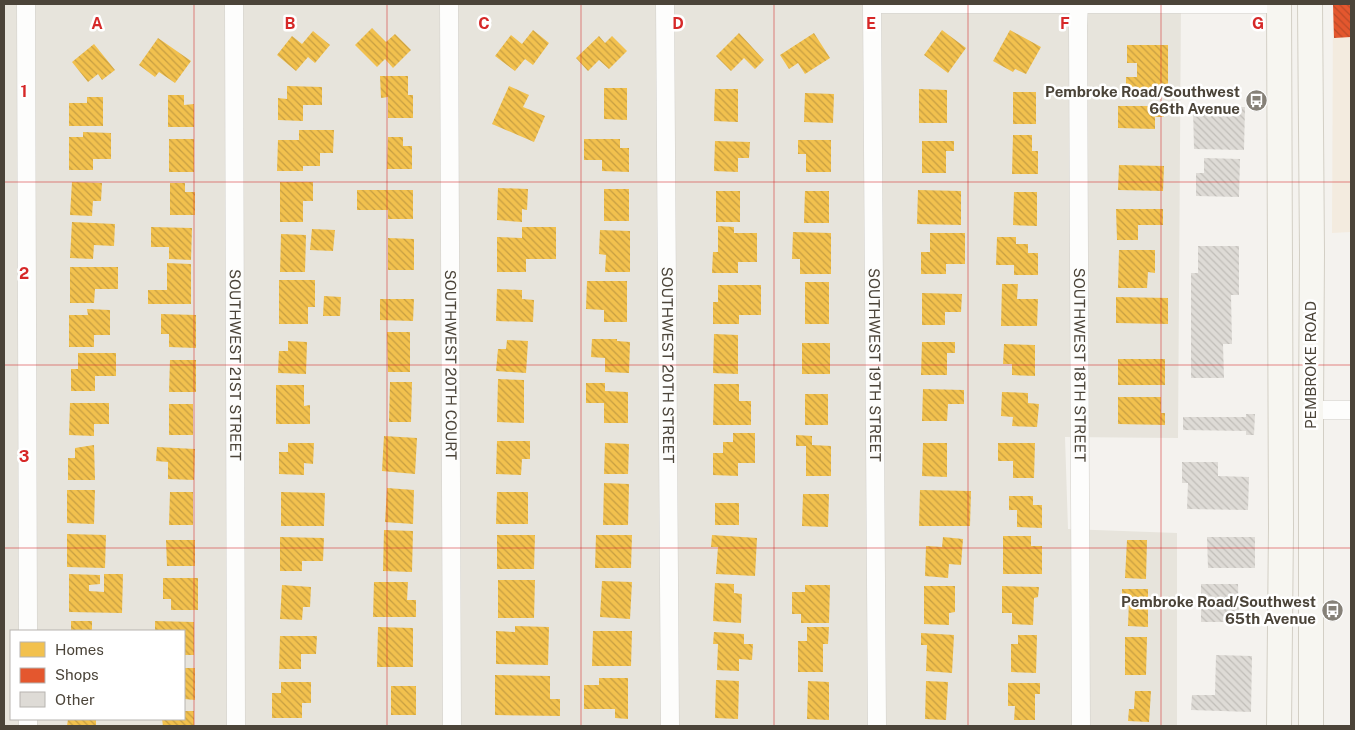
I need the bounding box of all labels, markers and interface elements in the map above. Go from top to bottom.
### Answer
text: A [91,14,103,33]
text: B [285,14,296,33]
text: C [478,14,490,33]
text: D [672,14,684,33]
text: E [866,14,876,33]
text: F [1060,14,1070,33]
text: G [1252,14,1264,33]
text: 1 [21,82,27,101]
place label: Pembroke Road/Southwest 66th Avenue [1045,83,1240,117]
bus stop icon: Pembroke Road/Southwest 66th Avenue [1244,89,1268,113]
text: 2 [19,264,29,283]
street label: SOUTHWEST 20TH STREET [659,267,677,463]
street label: SOUTHWEST 19TH STREET [866,268,884,462]
street label: SOUTHWEST 18TH STREET [1071,268,1089,462]
street label: SOUTHWEST 21ST STREET [227,269,244,461]
street label: SOUTHWEST 20TH COURT [442,270,460,460]
street label: PEMBROKE ROAD [1302,301,1319,429]
text: 3 [19,447,29,466]
place label: Pembroke Road/Southwest 65th Avenue [1121,593,1316,627]
bus stop icon: Pembroke Road/Southwest 65th Avenue [1320,599,1344,623]
legend [10,630,185,720]
text: Homes [55,641,104,658]
text: Shops [55,666,99,683]
text: Other [55,691,95,708]

